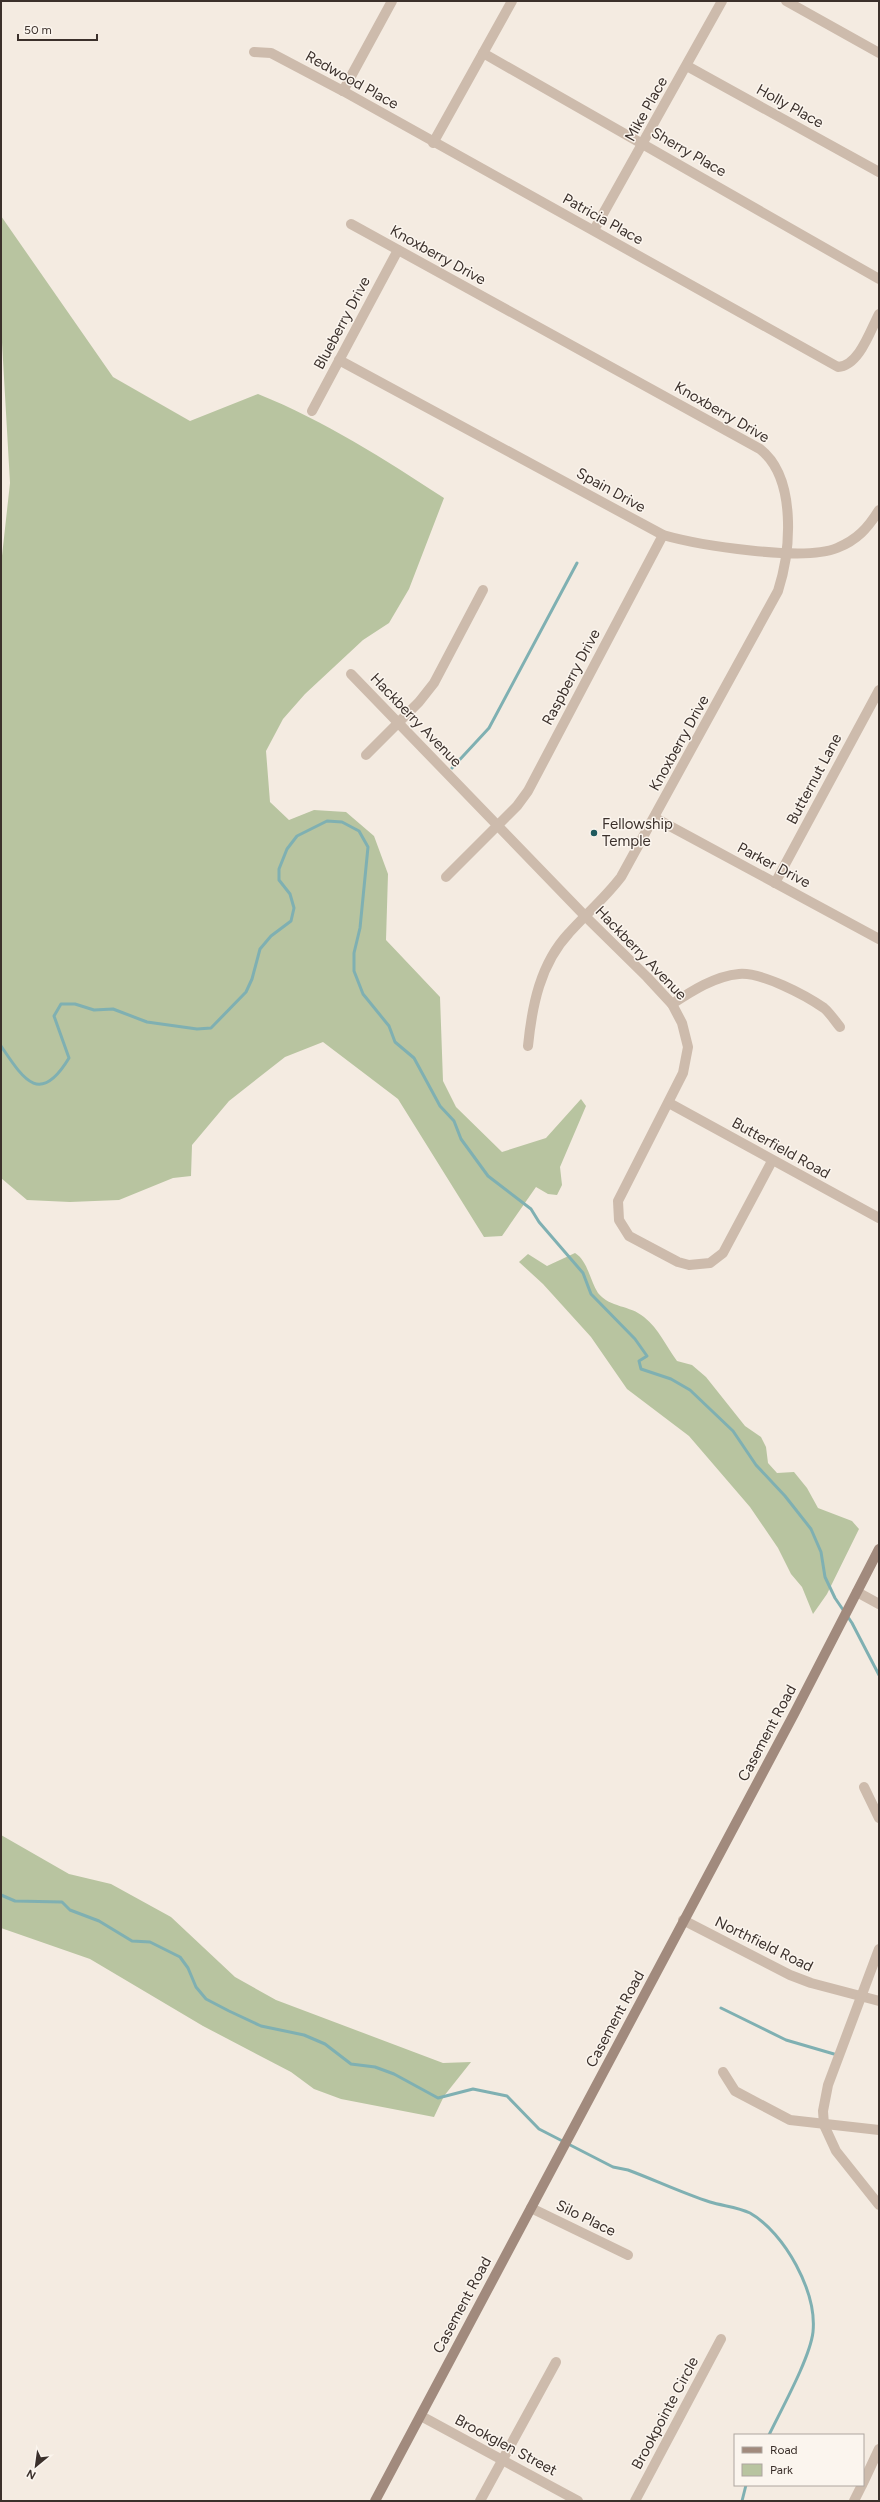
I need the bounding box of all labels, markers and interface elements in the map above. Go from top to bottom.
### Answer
scale bar [18,16,97,42]
text: 50 m [24,23,52,37]
street label: Redwood Place [302,47,402,113]
street label: Mike Place [621,74,671,144]
street label: Holly Place [753,80,827,132]
street label: Sherry Place [648,123,730,181]
street label: Patricia Place [560,189,646,249]
street label: Knoxberry Drive [387,221,489,289]
street label: Blueberry Drive [310,274,374,372]
street label: Knoxberry Drive [671,378,773,446]
street label: Spain Drive [573,464,649,516]
street label: Raspberry Drive [538,626,604,728]
street label: Hackberry Avenue [367,669,465,771]
street label: Knoxberry Drive [645,692,713,794]
street label: Butternut Lane [783,731,845,827]
place label: Fellowship Temple [602,815,673,850]
marker: Fellowship Temple [589,828,599,838]
street label: Parker Drive [734,838,814,892]
street label: Hackberry Avenue [592,902,690,1004]
street label: Butterfield Road [729,1114,833,1182]
street label: Casement Road [734,1682,800,1784]
street label: Northfield Road [712,1912,816,1976]
street label: Casement Road [582,1968,648,2070]
street label: Silo Place [553,2196,619,2240]
street label: Casement Road [429,2254,495,2356]
street label: Brookpointe Circle [628,2354,702,2472]
street label: Brookglen Street [452,2410,560,2480]
legend [734,2434,864,2486]
text: Road [770,2443,798,2457]
north arrow [16,2446,56,2486]
text: Park [770,2463,793,2477]
text: N [25,2467,38,2482]

